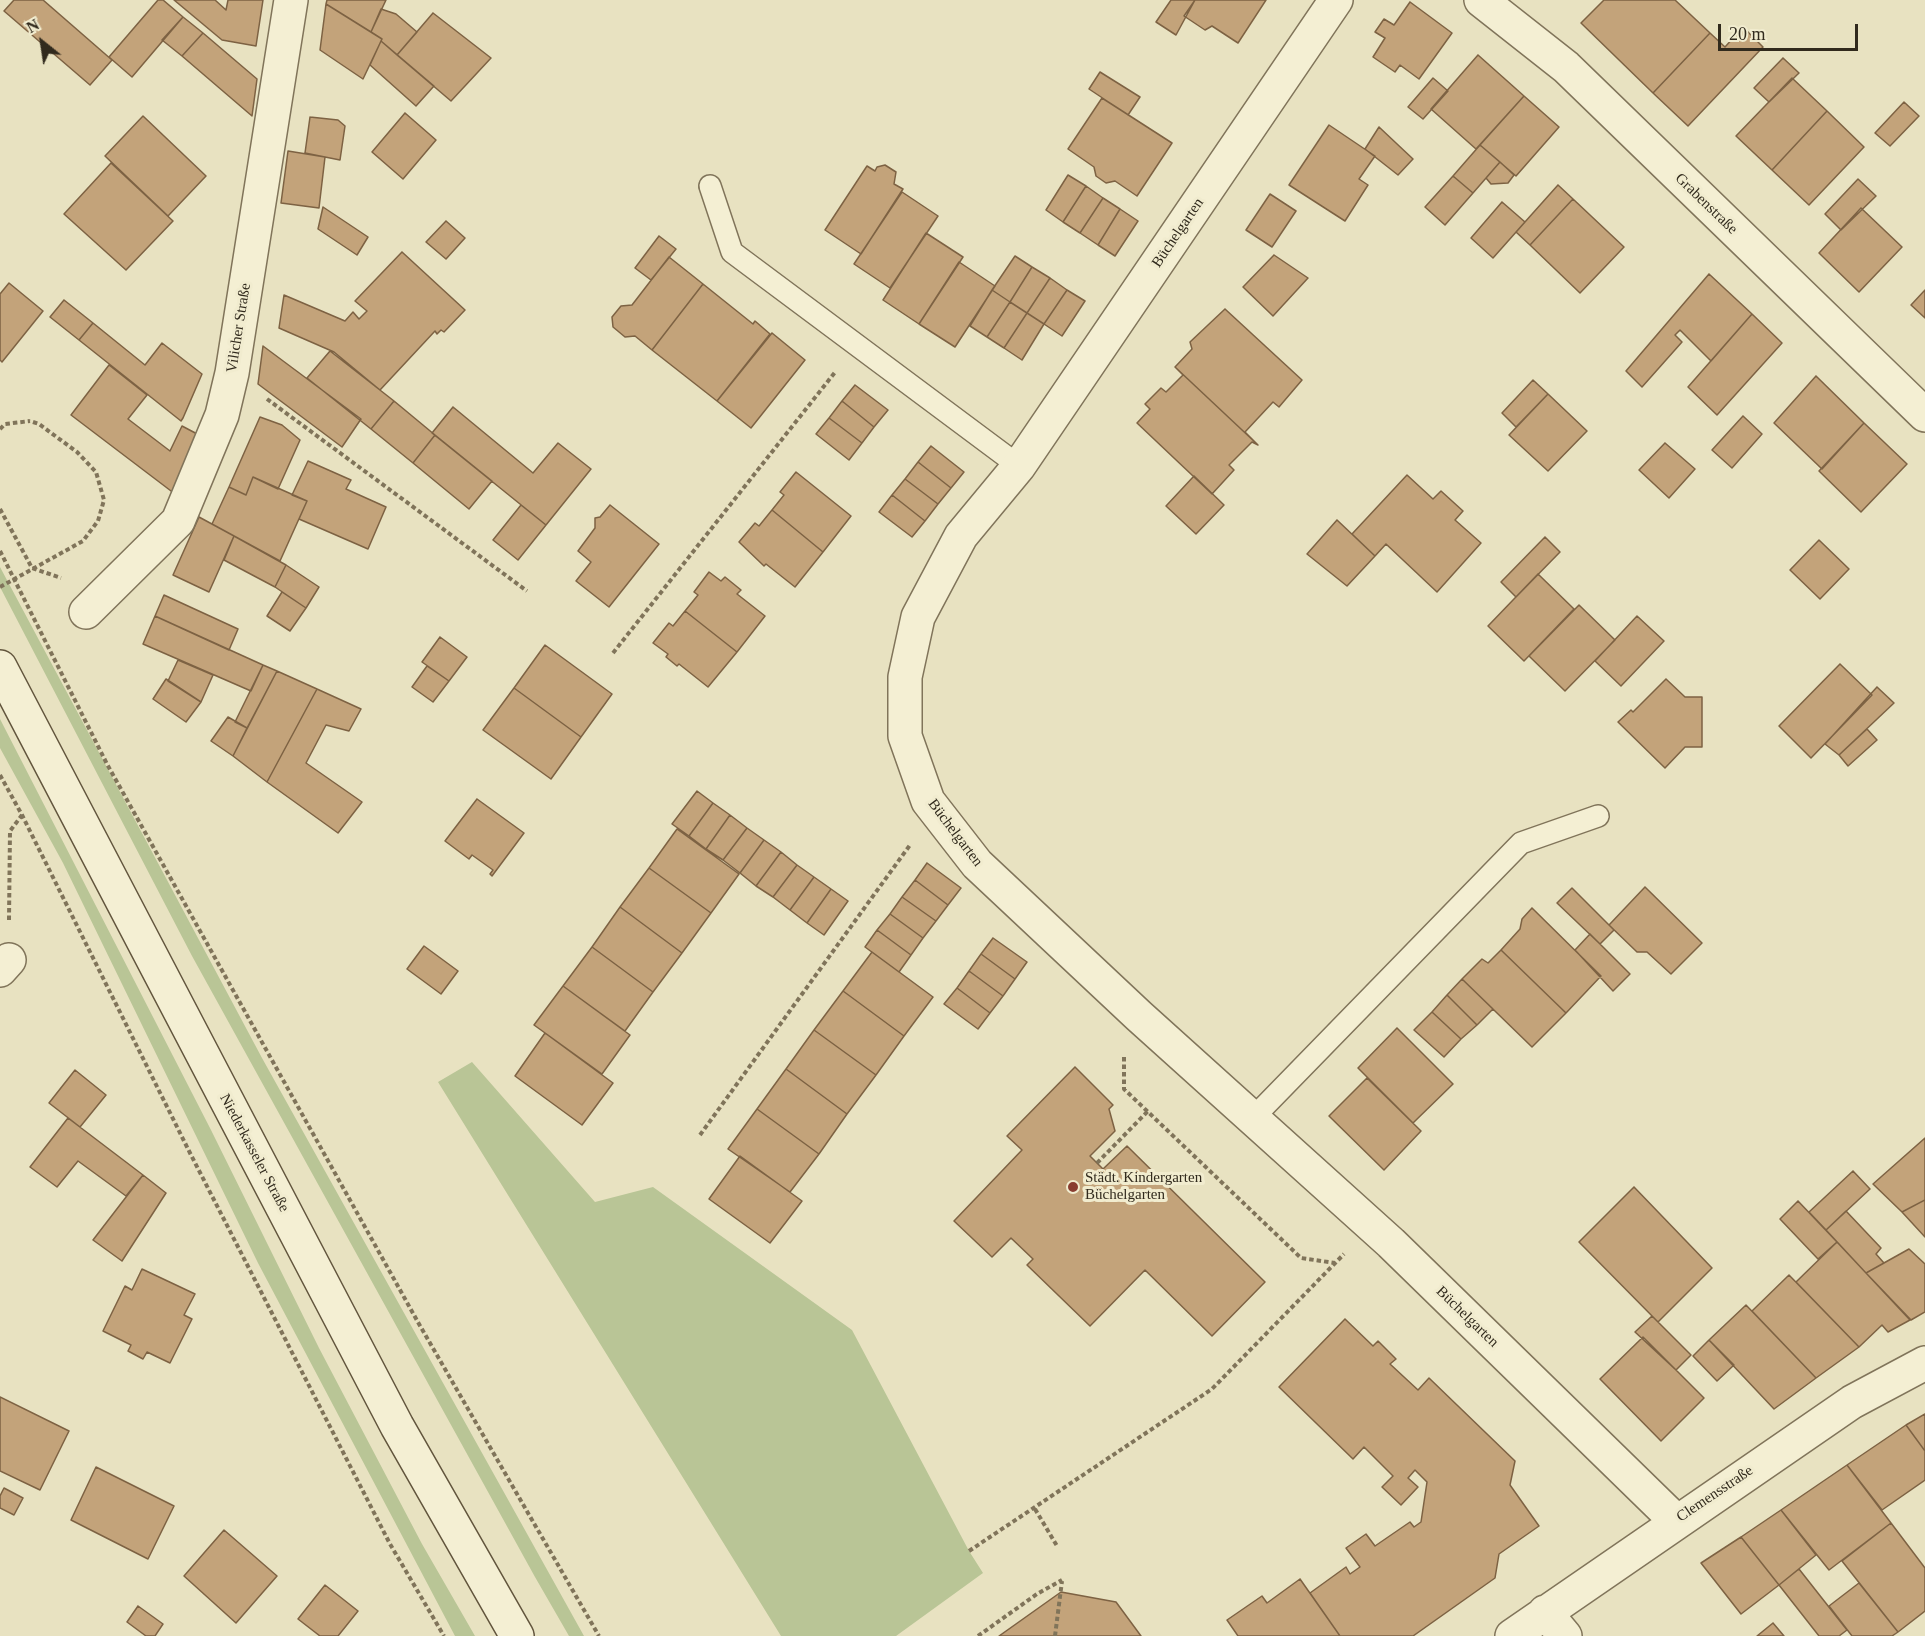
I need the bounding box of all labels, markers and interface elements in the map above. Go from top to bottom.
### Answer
north arrow [12,12,72,72]
scale bar [1721,12,1860,50]
text: N [23,16,42,36]
text: 20 m [1729,24,1766,44]
street label: Grabenstraße [1671,170,1741,238]
street label: Büchelgarten [1148,195,1208,271]
street label: Vilicher Straße [223,282,255,374]
street label: Büchelgarten [924,796,986,870]
street label: Niederkasseler Straße [215,1091,293,1215]
place label: Städt. Kindergarten Büchelgarten [1085,1169,1202,1204]
marker: Städt. Kindergarten Büchelgarten [1066,1180,1080,1194]
street label: Büchelgarten [1432,1283,1502,1351]
street label: Clemensstraße [1673,1462,1757,1526]

